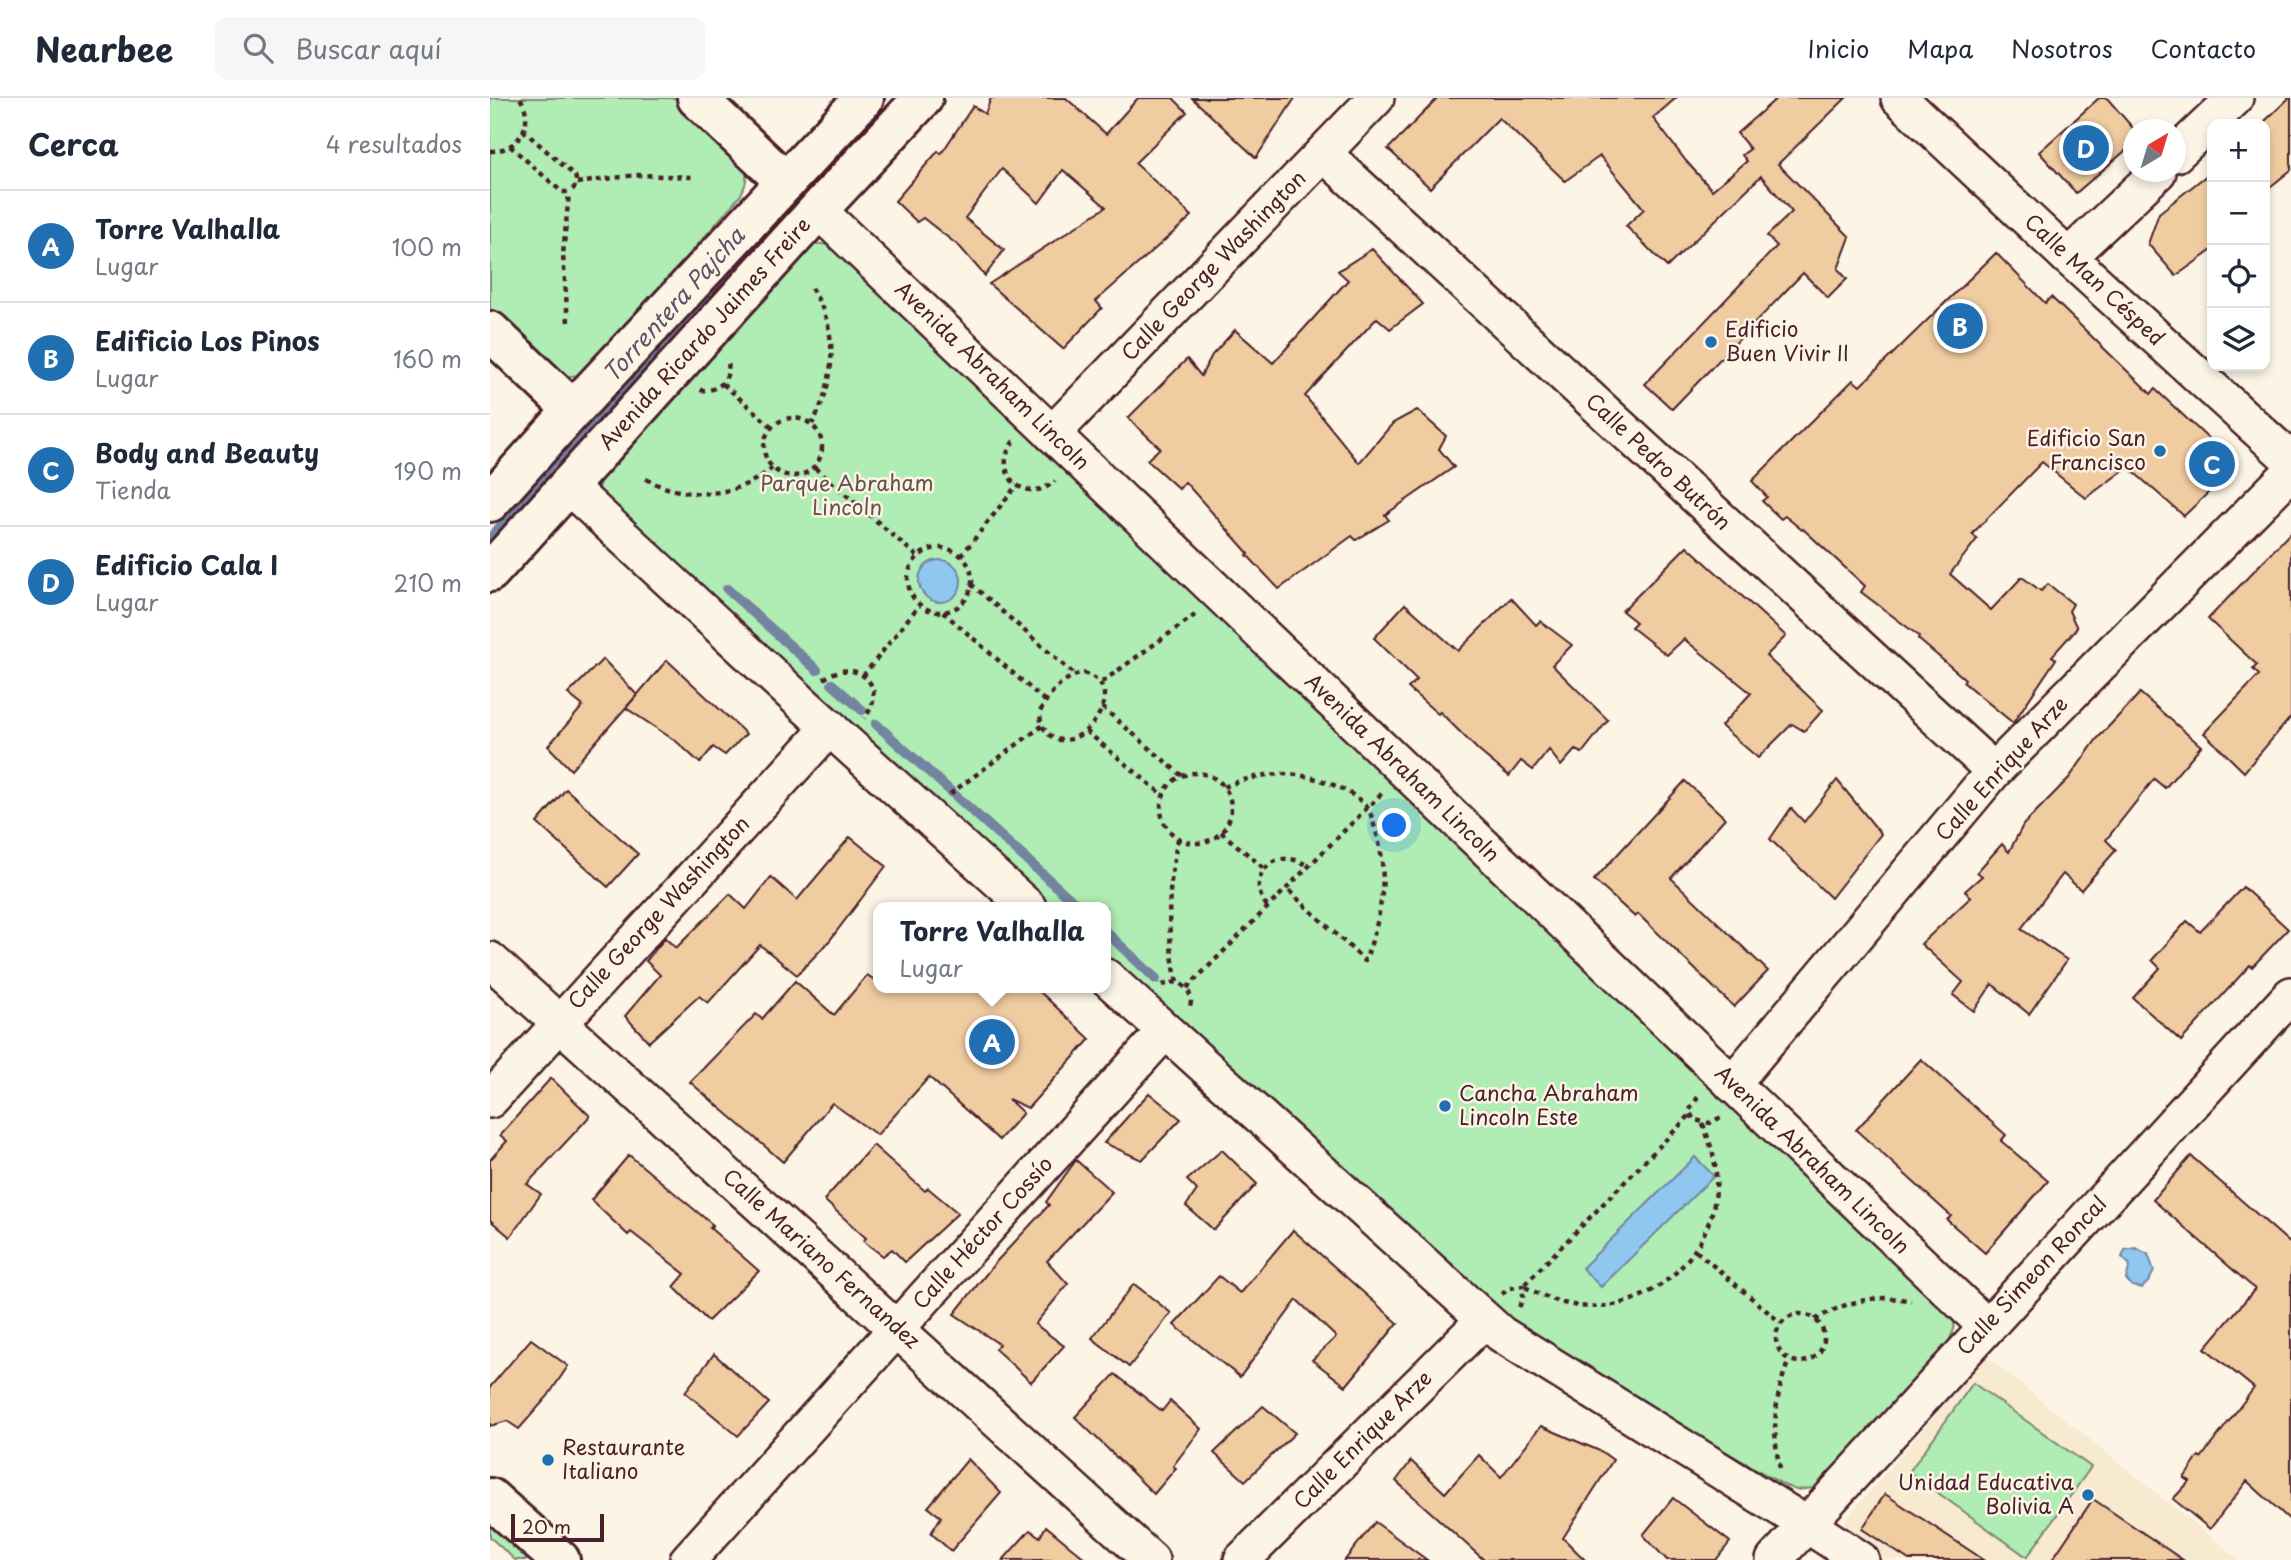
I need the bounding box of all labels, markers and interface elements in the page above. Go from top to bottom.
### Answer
search box [215,17,705,80]
text: Nearbee [35,23,173,73]
icon: search [239,29,277,67]
text: Buscar aquí [295,29,442,68]
text: Inicio [1808,30,1869,66]
text: Mapa [1907,30,1973,66]
text: Nosotros [2011,30,2113,66]
text: Contacto [2151,30,2256,66]
north arrow [2123,119,2186,182]
map controls [2207,119,2270,371]
button: + [2207,119,2270,182]
text: Cerca [28,121,119,166]
pin: D [2063,122,2109,174]
text: 4 resultados [326,126,462,161]
street label: Calle George Washington [1113,162,1312,367]
button: − [2207,182,2270,245]
street label: Calle Man Césped [2018,205,2173,352]
text: Torre Valhalla [95,209,280,248]
street label: Avenida Ricardo Jaimes Freire [590,209,817,456]
water label: Torrentera Pajcha [594,218,752,389]
text: A [42,229,60,264]
text: 100 m [392,229,462,264]
button: locate [2207,245,2270,308]
text: Lugar [95,248,158,283]
street label: Avenida Abraham Lincoln [889,273,1098,476]
pin: B [1937,300,1983,352]
button: layers [2207,308,2270,371]
place label: Edificio Buen Vivir II [1725,312,1849,368]
text: Edificio Los Pinos [95,321,320,360]
marker: Edificio Buen Vivir II [1703,334,1719,350]
text: B [43,341,59,376]
text: 160 m [393,341,462,376]
text: Lugar [95,360,158,395]
street label: Calle Pedro Butrón [1579,384,1739,537]
place label: Edificio San Francisco [2027,421,2146,477]
text: Body and Beauty [95,433,319,472]
pin: C [2189,438,2235,490]
marker: Edificio San Francisco [2152,443,2168,459]
text: C [42,453,60,488]
text: 190 m [394,453,462,488]
park label: Parque Abraham Lincoln [760,466,934,522]
text: Tienda [95,472,171,507]
text: Edificio Cala I [95,545,278,584]
text: D [42,565,60,600]
text: 210 m [394,565,462,600]
text: Lugar [95,584,158,619]
street label: Avenida Abraham Lincoln [1299,665,1508,868]
street label: Calle Enrique Arze [1927,688,2074,847]
street label: Calle George Washington [559,808,756,1016]
your location [1377,808,1411,842]
popup [873,902,1111,993]
text: Torre Valhalla [899,911,1085,950]
text: Lugar [899,950,963,985]
pin: A [969,1016,1015,1068]
street label: Avenida Abraham Lincoln [1709,1057,1918,1260]
place label: Cancha Abraham Lincoln Este [1459,1076,1639,1132]
marker: Cancha Abraham Lincoln Este [1437,1098,1453,1114]
street label: Calle Héctor Cossío [904,1148,1059,1315]
street label: Calle Mariano Fernandez [716,1160,928,1355]
street label: Calle Simeon Roncal [1948,1188,2113,1362]
street label: Calle Enrique Arze [1285,1362,1438,1515]
place label: Restaurante Italiano [562,1430,685,1486]
marker: Restaurante Italiano [540,1452,556,1468]
place label: Unidad Educativa Bolivia A [1898,1465,2075,1521]
marker: Unidad Educativa Bolivia A [2080,1487,2096,1503]
scale bar [511,1511,604,1543]
text: 20 m [522,1512,571,1540]

